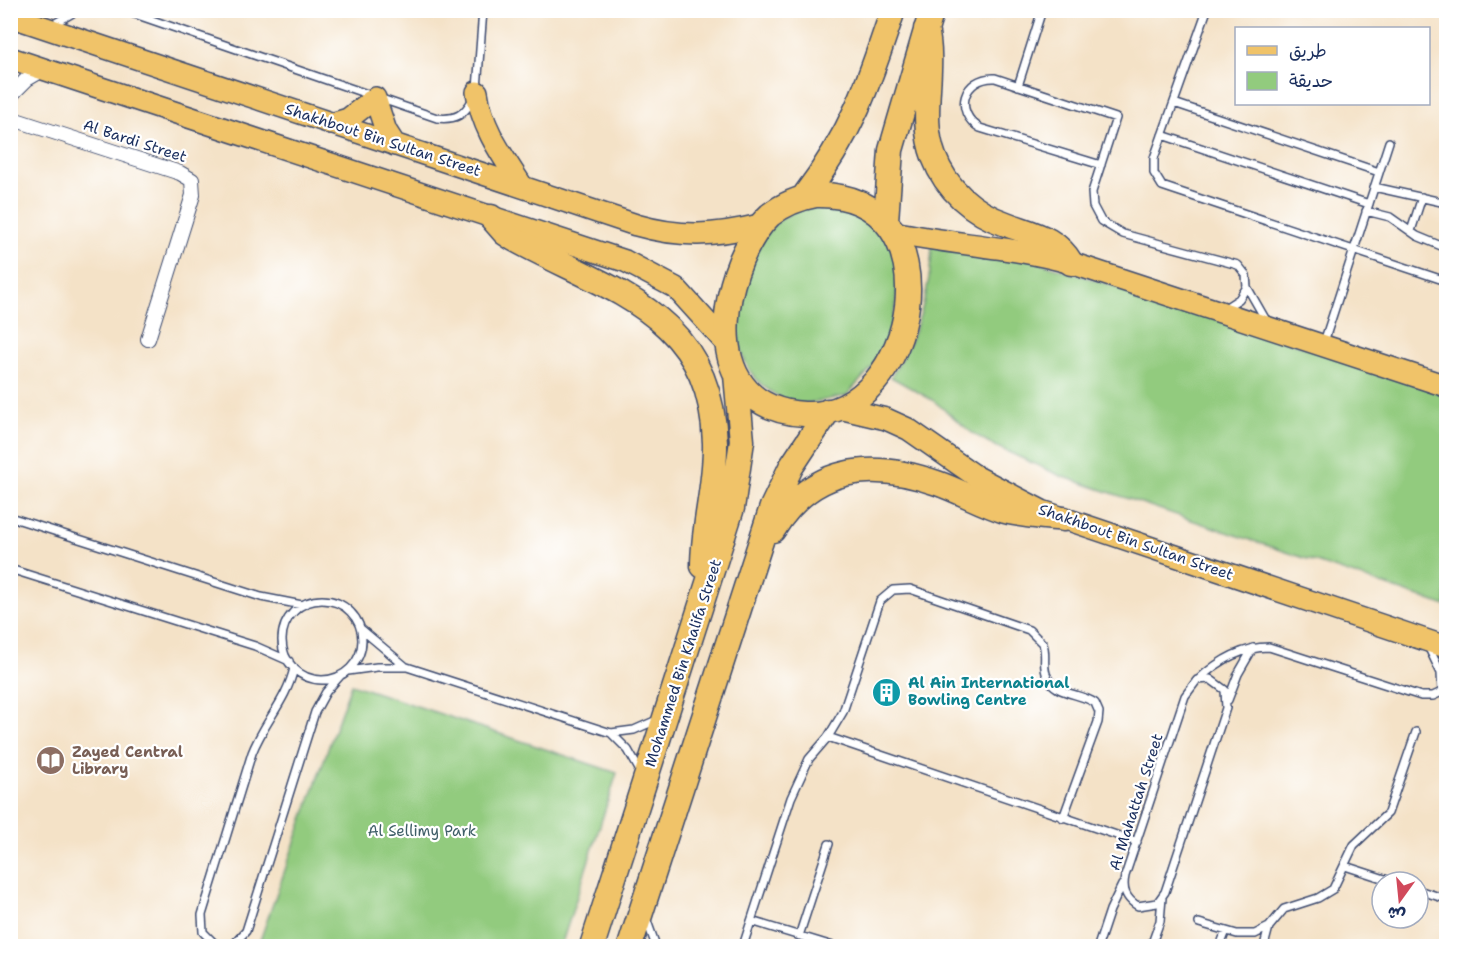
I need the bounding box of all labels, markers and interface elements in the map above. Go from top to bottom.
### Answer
legend [1235,27,1430,105]
text: طريق [1289,39,1327,63]
text: حديقة [1289,69,1333,93]
street label: Shakhbout Bin Sultan Street [283,99,483,181]
street label: Al Bardi Street [81,115,189,167]
street label: Shakhbout Bin Sultan Street [1036,499,1236,585]
street label: Mohammed Bin Khalifa Street [640,557,726,769]
place label: Al Ain International Bowling Centre [908,673,1069,710]
building icon: Al Ain International Bowling Centre [871,676,903,708]
street label: Al Mahattah Street [1104,731,1168,873]
place label: Zayed Central Library [72,742,183,779]
library icon: Zayed Central Library [35,745,67,777]
park label: Al Sellimy Park [368,821,476,841]
north arrow [1370,870,1430,930]
text: ش [1385,902,1407,926]

